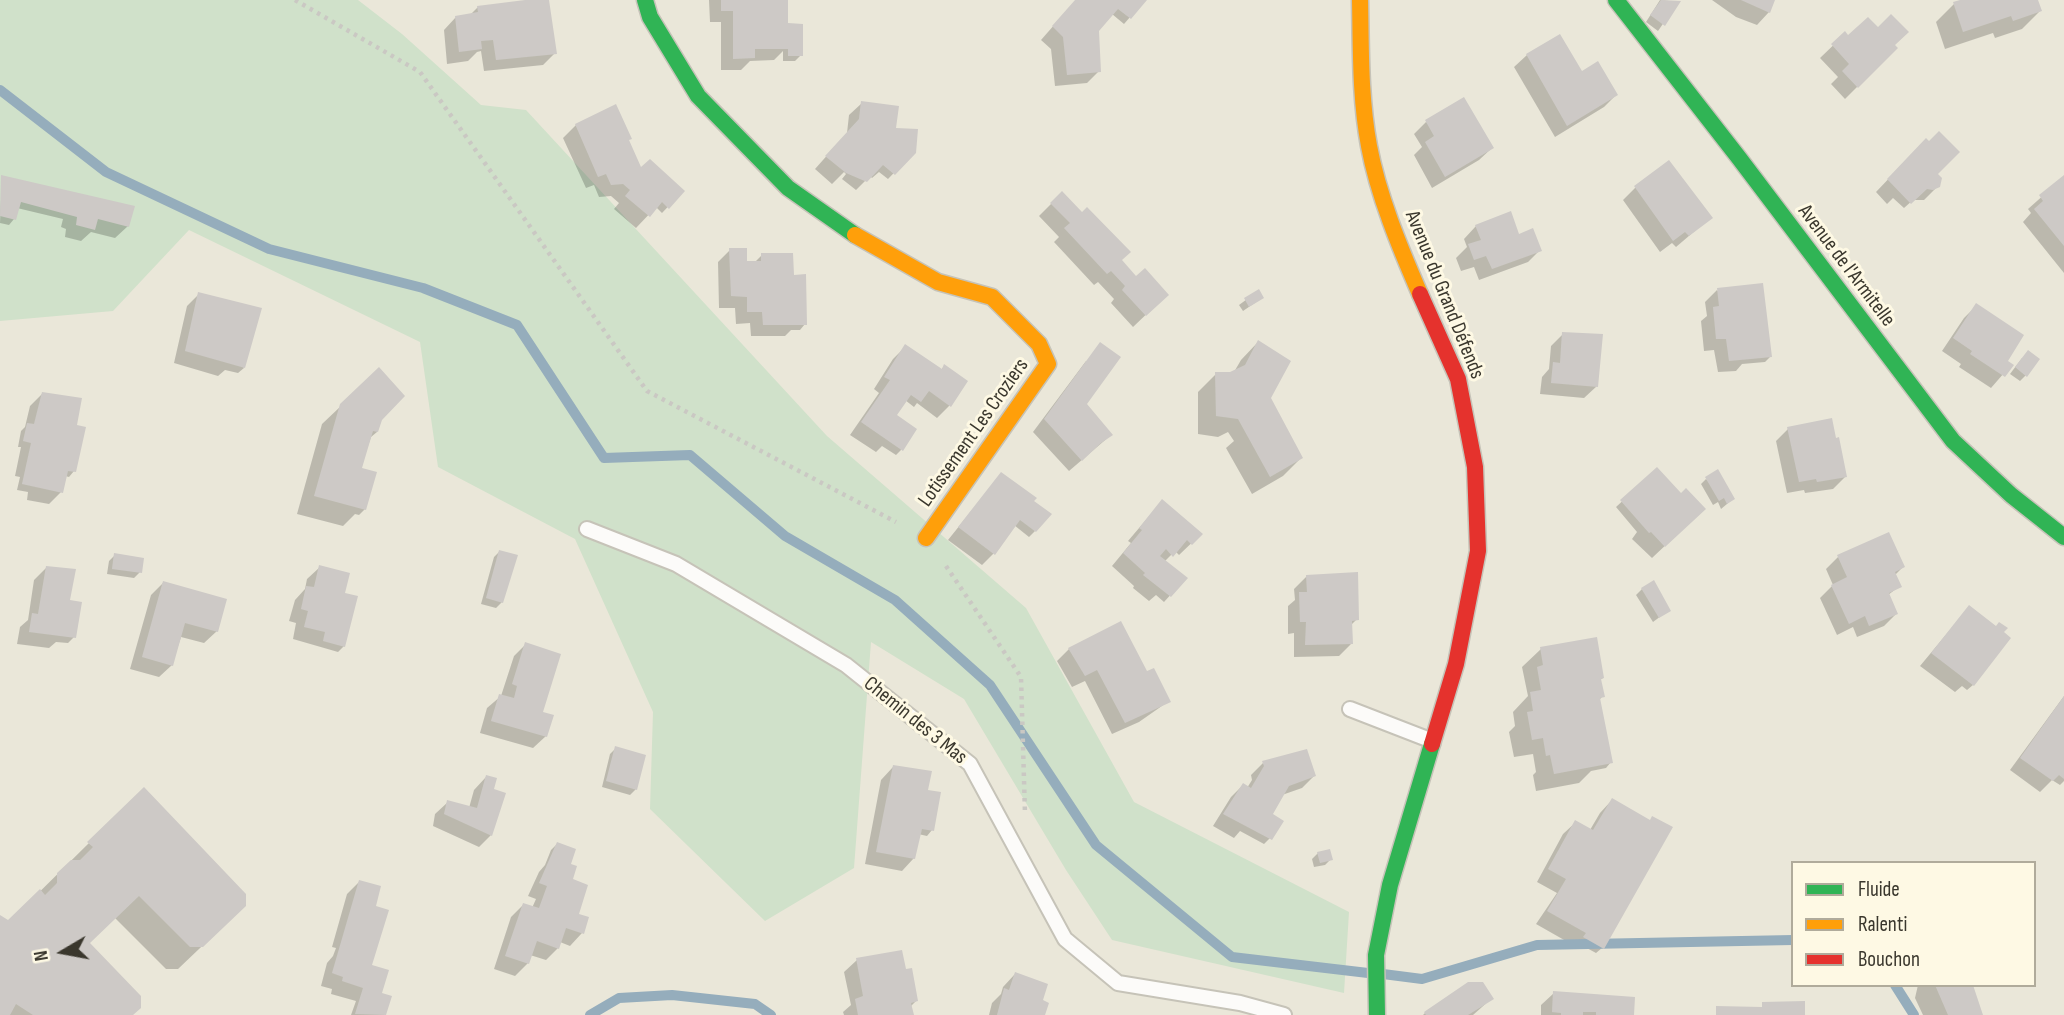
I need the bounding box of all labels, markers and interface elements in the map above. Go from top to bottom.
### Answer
street label: Avenue de l'Armitelle [1792,200,1900,332]
street label: Avenue du Grand Défends [1399,207,1489,383]
street label: Lotissement Les Croziers [913,354,1035,512]
street label: Chemin des 3 Mas [858,672,972,770]
legend [1791,861,2036,987]
text: Fluide [1858,877,1900,902]
text: Ralenti [1858,912,1907,937]
north arrow [28,917,98,987]
text: Bouchon [1858,947,1920,972]
text: N [30,949,54,963]

